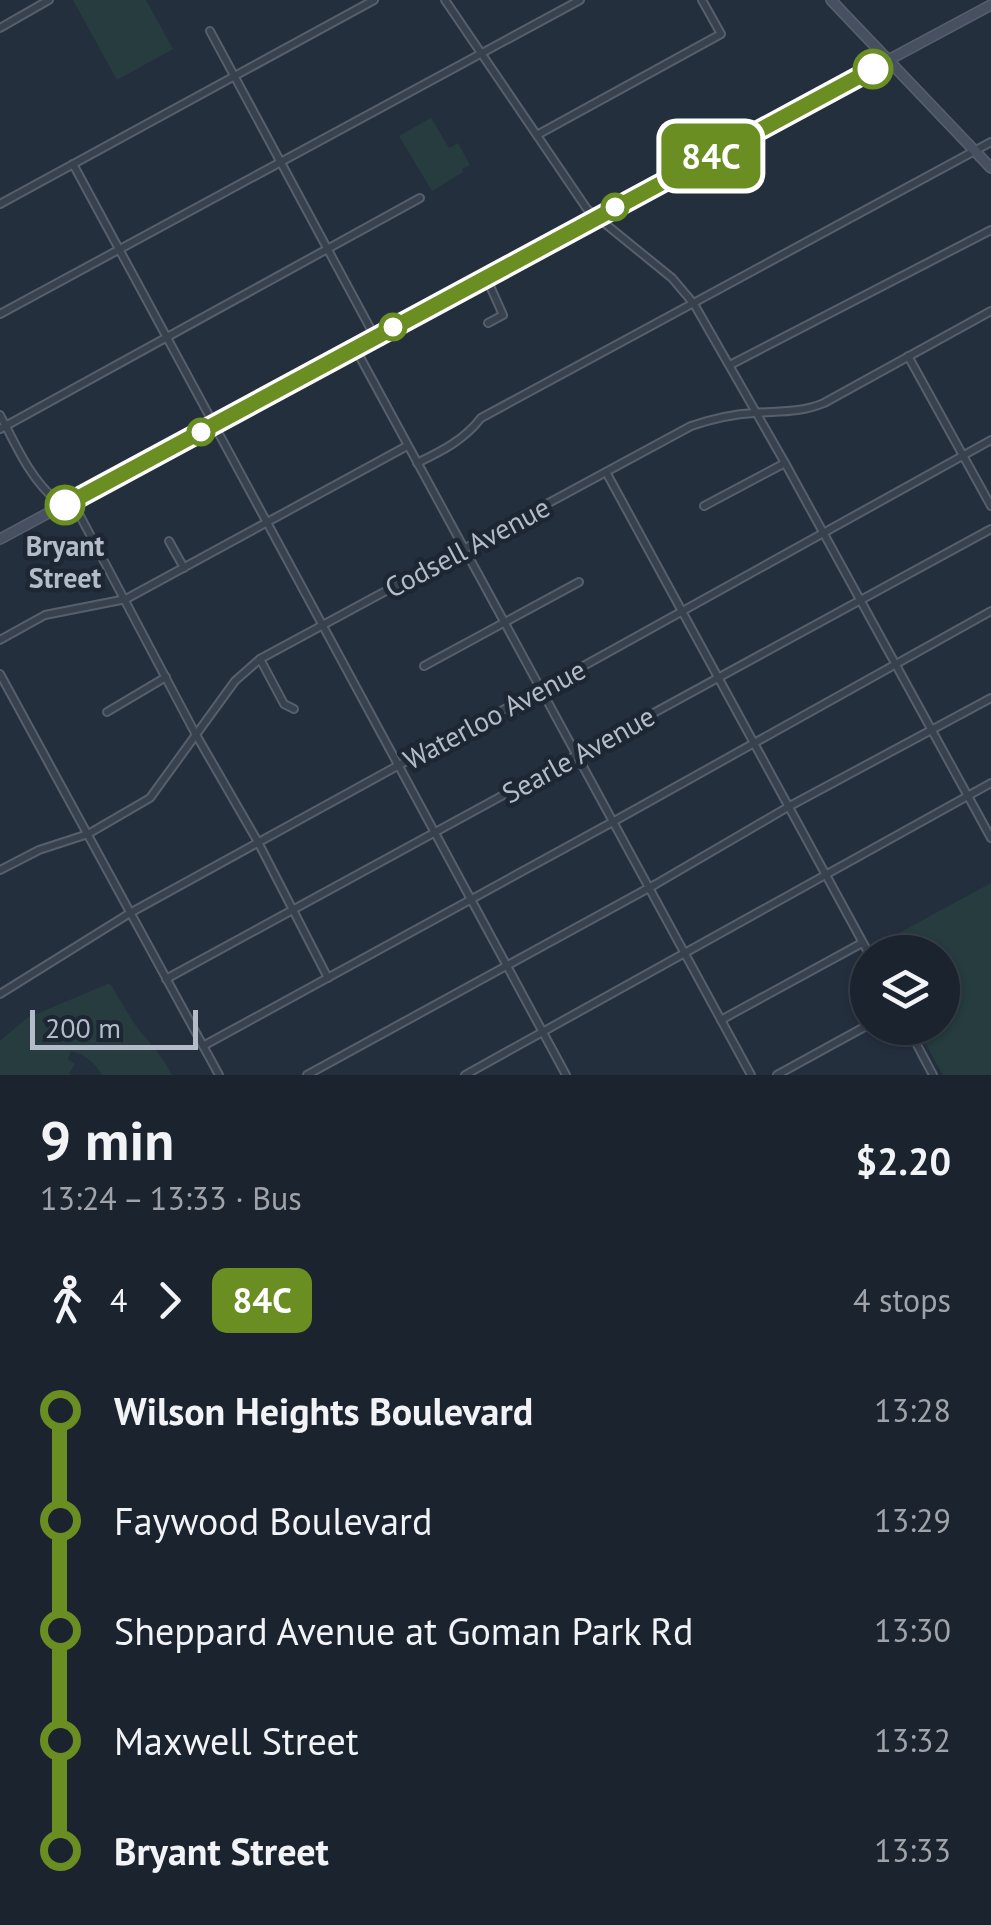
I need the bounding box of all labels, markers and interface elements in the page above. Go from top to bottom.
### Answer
unlabelled marker [854,50,892,88]
line badge: 84C [654,124,768,188]
text: 84C [681,133,741,179]
unlabelled marker [602,194,628,220]
unlabelled marker [380,314,406,340]
unlabelled marker [188,419,214,445]
marker: Bryant Street [46,486,84,524]
street label: Codsell Avenue [378,488,556,606]
place label: Bryant Street [26,527,105,596]
street label: Waterloo Avenue [397,650,591,778]
street label: Searle Avenue [495,697,661,811]
map controls [850,935,960,1045]
button: layers [850,935,960,1045]
scale bar [30,1005,198,1050]
text: 200 m [45,1009,121,1046]
text: 9 min [40,1104,174,1175]
text: $2.20 [855,1136,951,1185]
text: 13:24 – 13:33 · Bus [40,1177,302,1219]
icon: walk [40,1273,95,1328]
icon: forward [142,1273,197,1328]
text: 84C [232,1277,292,1323]
text: 4 [110,1279,127,1321]
text: 4 stops [853,1279,951,1321]
text: Wilson Heights Boulevard [114,1386,533,1435]
text: 13:28 [874,1389,951,1431]
text: Faywood Boulevard [114,1496,432,1545]
text: 13:29 [874,1499,951,1541]
text: Sheppard Avenue at Goman Park Rd [114,1606,693,1655]
text: 13:30 [874,1609,951,1651]
text: Maxwell Street [114,1716,359,1765]
text: 13:32 [874,1719,951,1761]
text: Bryant Street [114,1826,329,1875]
text: 13:33 [874,1829,951,1871]

